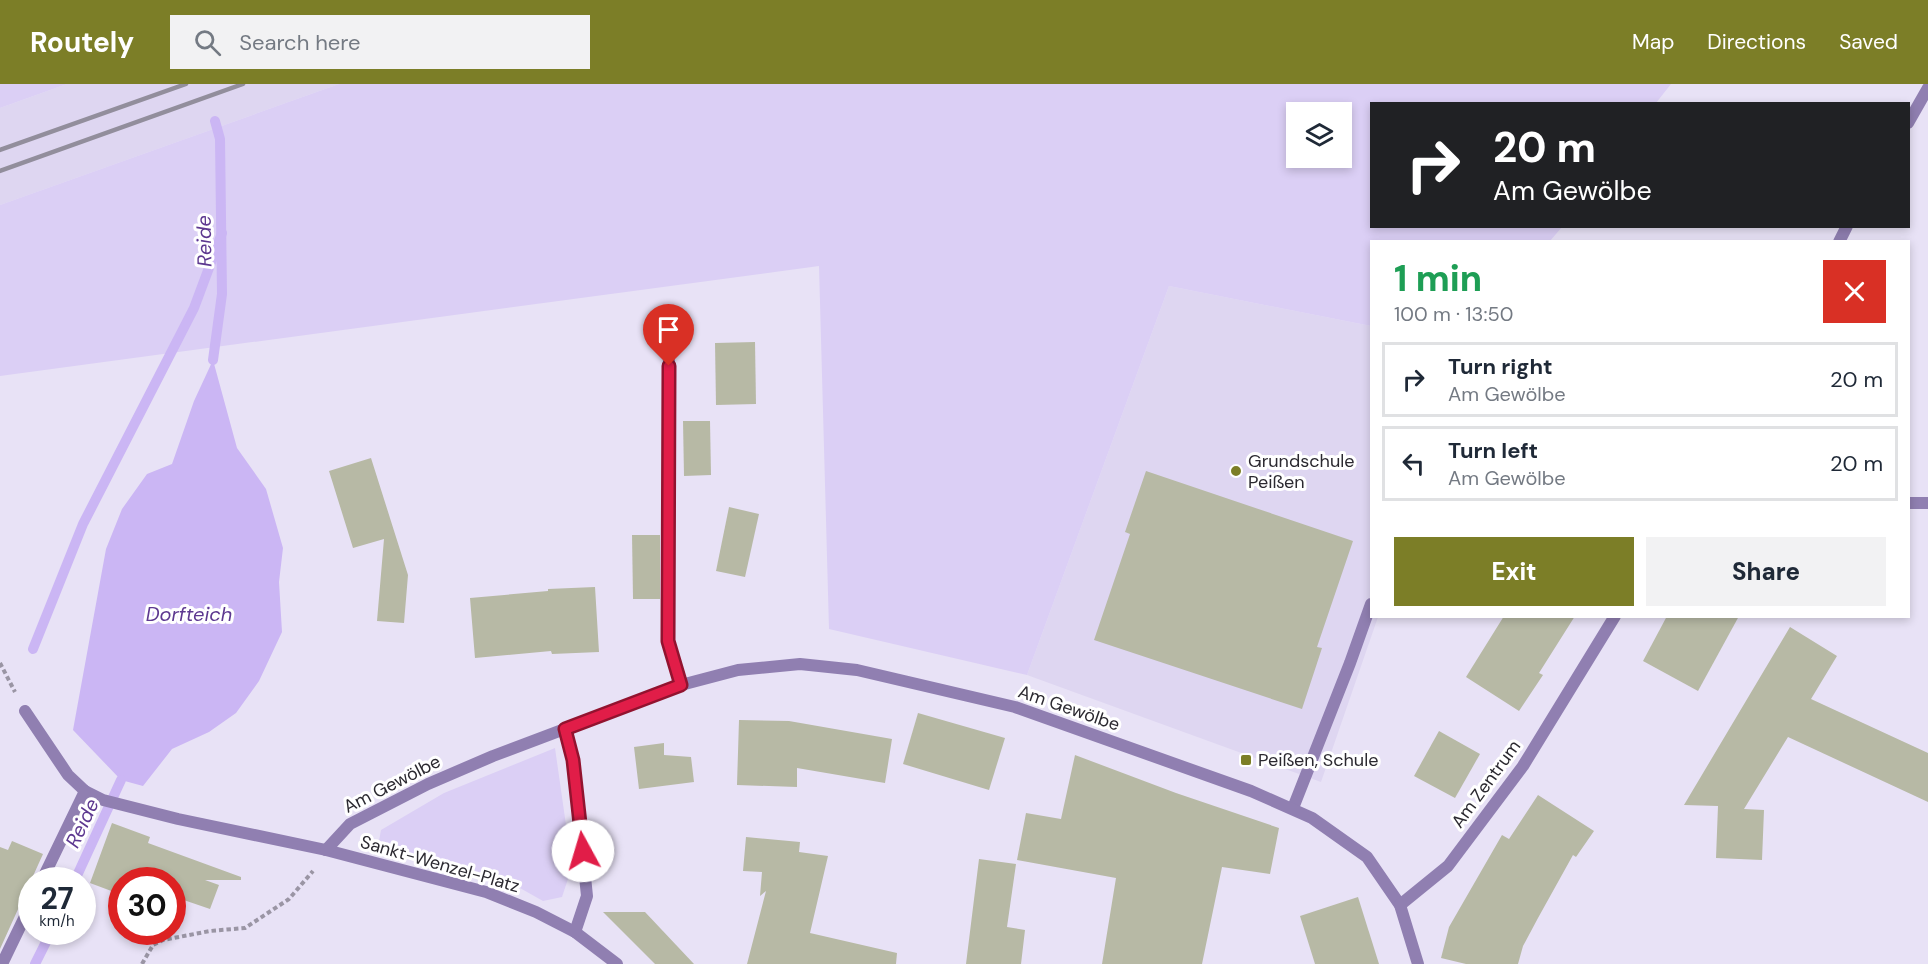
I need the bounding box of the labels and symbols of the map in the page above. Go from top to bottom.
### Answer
water label: Reide [191,215,217,267]
pin [643,304,694,366]
place label: Grundschule Peißen [1248,449,1354,494]
marker: Grundschule Peißen [1229,464,1243,478]
water label: Dorfteich [146,601,232,627]
street label: Am Gewölbe [1015,679,1123,737]
street label: Am Zentrum [1446,735,1526,833]
place label: Peißen, Schule [1258,748,1378,772]
street label: Am Gewölbe [339,749,445,819]
marker: Peißen, Schule [1239,753,1253,767]
water label: Reide [59,794,105,852]
position arrow [551,819,615,883]
street label: Sankt-Wenzel-Platz [358,830,522,898]
speed limit sign: 30 [108,867,186,945]

